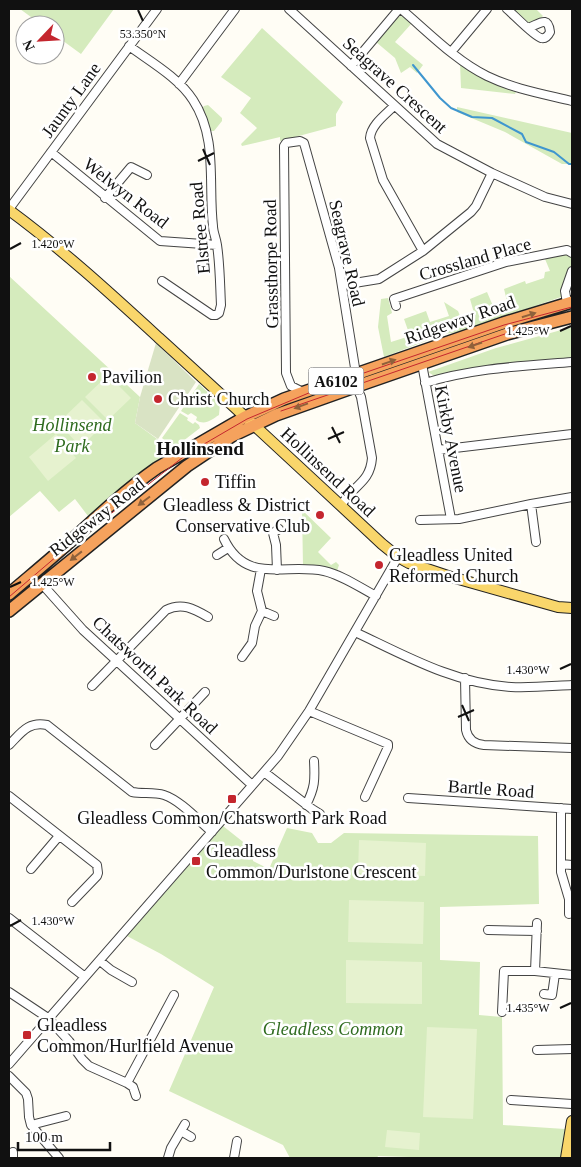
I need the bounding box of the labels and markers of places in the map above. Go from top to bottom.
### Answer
place label: Pavilion [102,367,162,387]
marker: Pavilion [86,371,98,383]
place label: Christ Church [168,389,270,409]
marker: Christ Church [152,393,164,405]
place label: Tiffin [215,472,256,492]
marker: Tiffin [199,476,211,488]
place label: Gleadless & District Conservative Club [163,495,310,536]
marker: Gleadless & District Conservative Club [314,509,326,521]
place label: Gleadless United Reformed Church [389,545,518,586]
marker: Gleadless United Reformed Church [373,559,385,571]
marker: Gleadless Common/Chatsworth Park Road [226,793,238,805]
place label: Gleadless Common/Chatsworth Park Road [77,808,387,828]
place label: Gleadless Common/Durlstone Crescent [206,841,416,882]
marker: Gleadless Common/Durlstone Crescent [190,855,202,867]
place label: Gleadless Common/Hurlfield Avenue [37,1015,233,1056]
marker: Gleadless Common/Hurlfield Avenue [21,1029,33,1041]

